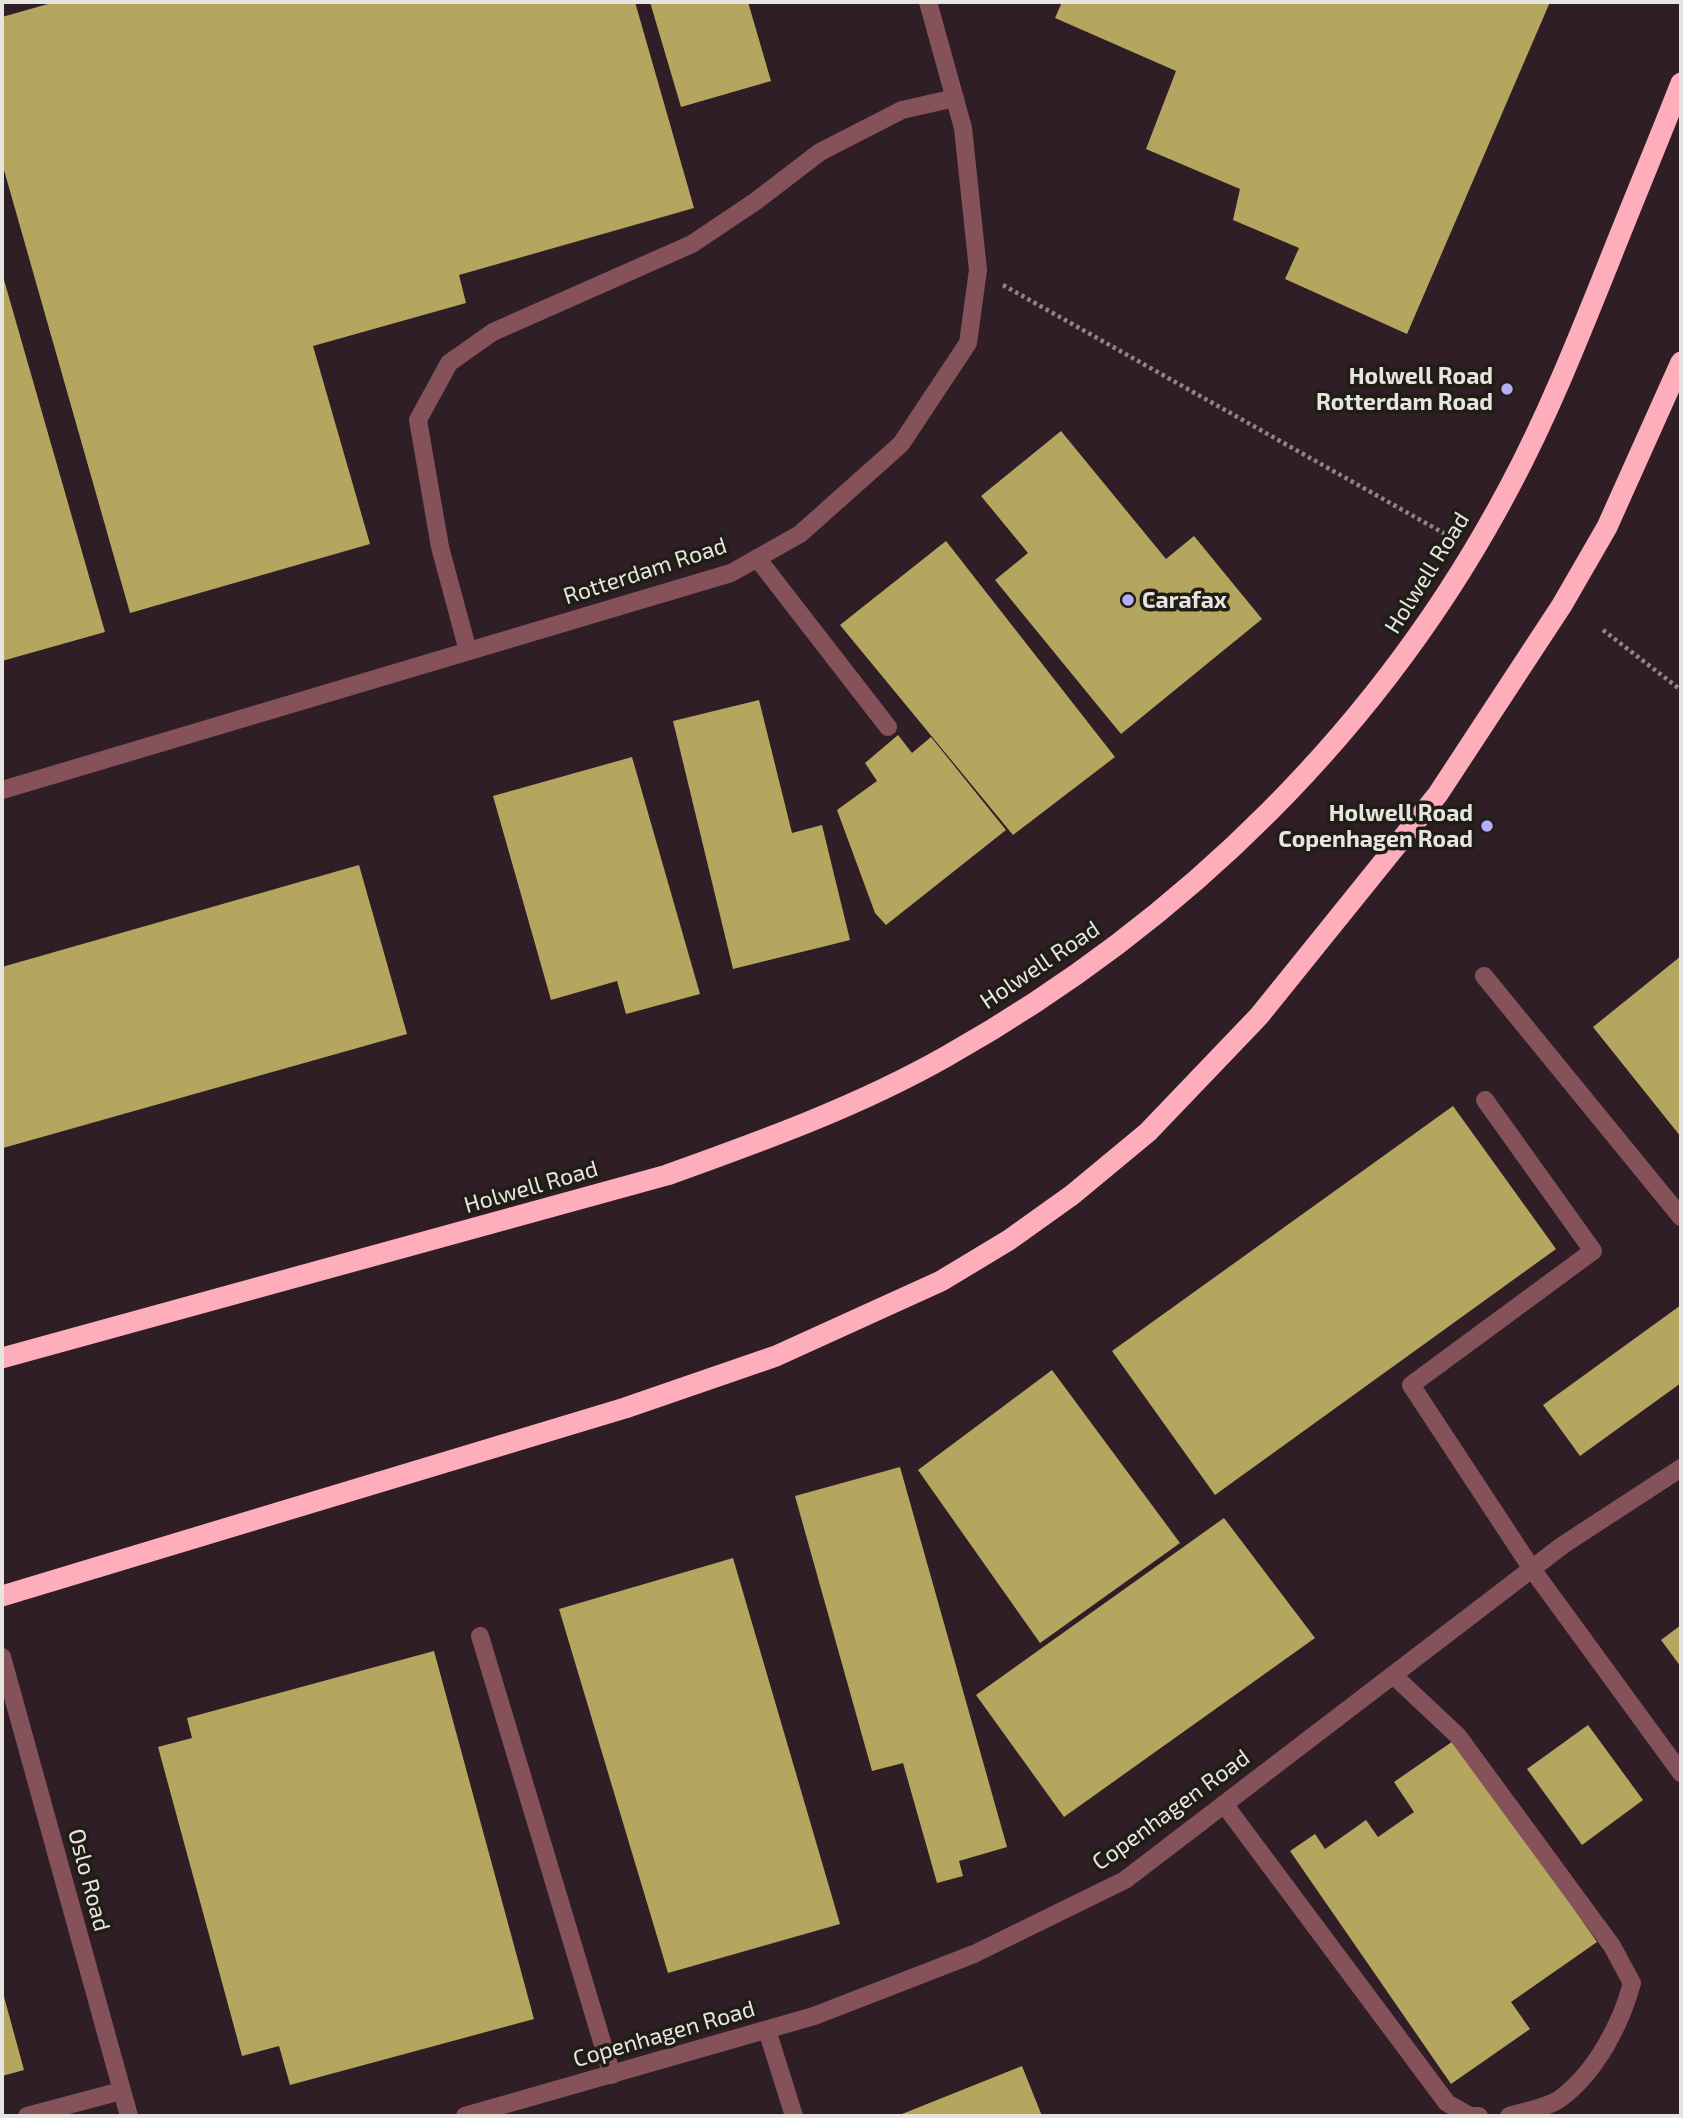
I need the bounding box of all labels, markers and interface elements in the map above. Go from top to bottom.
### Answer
place label: Holwell Road Rotterdam Road [1316,362,1493,416]
marker: Holwell Road Rotterdam Road [1499,381,1515,397]
street label: Holwell Road [1379,507,1475,639]
street label: Rotterdam Road [560,532,730,610]
place label: Carafax [1142,586,1227,614]
marker: Carafax [1120,592,1136,608]
place label: Holwell Road Copenhagen Road [1278,799,1473,853]
marker: Holwell Road Copenhagen Road [1479,818,1495,834]
street label: Holwell Road [975,915,1105,1015]
street label: Holwell Road [461,1155,601,1219]
street label: Copenhagen Road [1087,1744,1255,1876]
street label: Oslo Road [62,1826,116,1934]
street label: Copenhagen Road [570,1995,758,2073]

